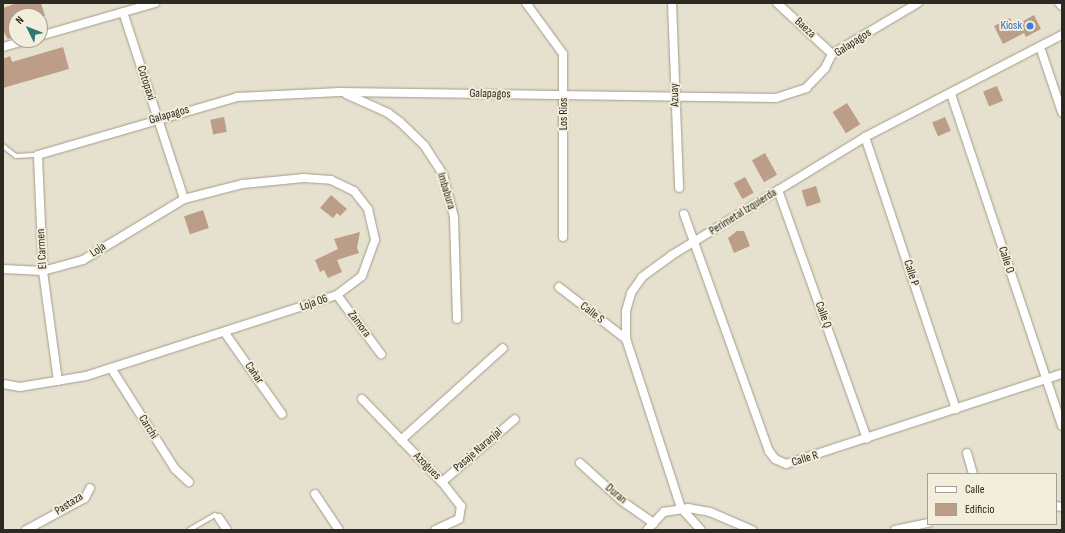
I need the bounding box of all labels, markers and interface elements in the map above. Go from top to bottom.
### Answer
north arrow [8,8,48,48]
text: N [13,14,26,27]
street label: Baeza [791,15,819,41]
place label: Kiosk [1000,19,1022,33]
marker: Kiosk [1025,21,1035,31]
street label: Galapagos [832,26,874,60]
street label: Cotopaxi [134,64,158,102]
street label: Azuay [667,83,683,107]
street label: Galapagos [469,86,511,102]
street label: Los Rios [557,98,571,130]
street label: Galapagos [147,102,191,128]
street label: Imbabura [434,171,458,211]
street label: Perimetal Izquierda [707,186,779,238]
street label: El Carmen [34,228,50,270]
street label: Loja [87,240,109,260]
street label: Calle O [995,245,1017,275]
street label: Calle P [900,258,922,288]
street label: Loja 06 [298,292,330,314]
street label: Calle S [577,299,607,327]
street label: Calle Q [812,300,834,330]
street label: Zamora [344,308,374,340]
street label: Cañar [241,359,267,387]
street label: Carchi [135,412,161,442]
street label: Pasaje Naranjal [451,425,505,475]
street label: Calle R [790,448,820,470]
street label: Azogues [410,449,444,483]
legend [927,473,1057,525]
street label: Duran [602,481,630,507]
text: Calle [965,482,985,497]
street label: Pastaza [52,490,86,518]
text: Edificio [965,502,994,517]

